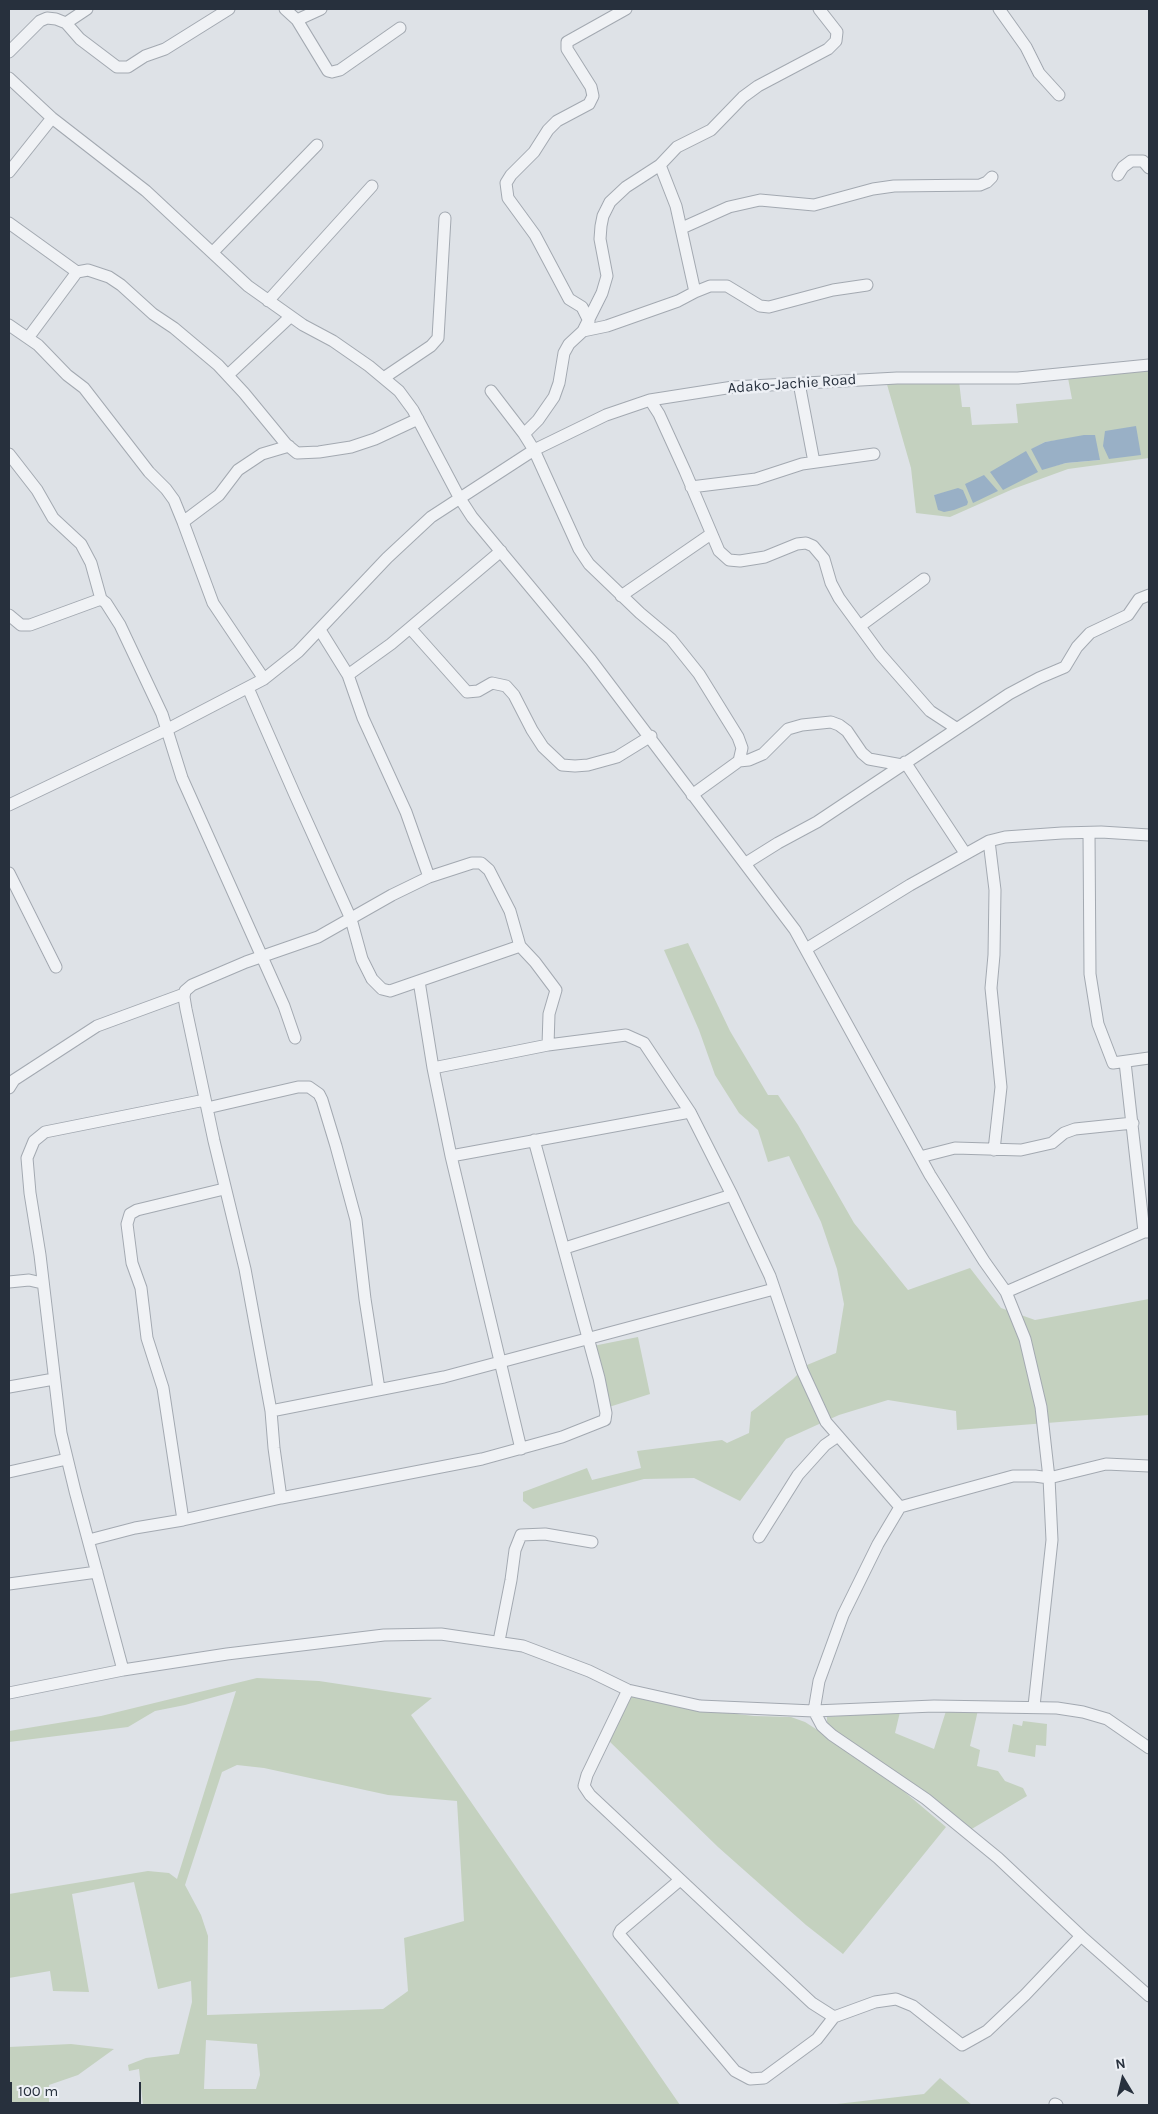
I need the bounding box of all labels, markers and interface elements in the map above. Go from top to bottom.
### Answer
street label: Adako-Jachie Road [727,371,857,397]
north arrow [1098,2054,1148,2104]
text: N [1114,2055,1127,2073]
scale bar [12,2072,144,2104]
text: 100 m [18,2082,58,2100]

